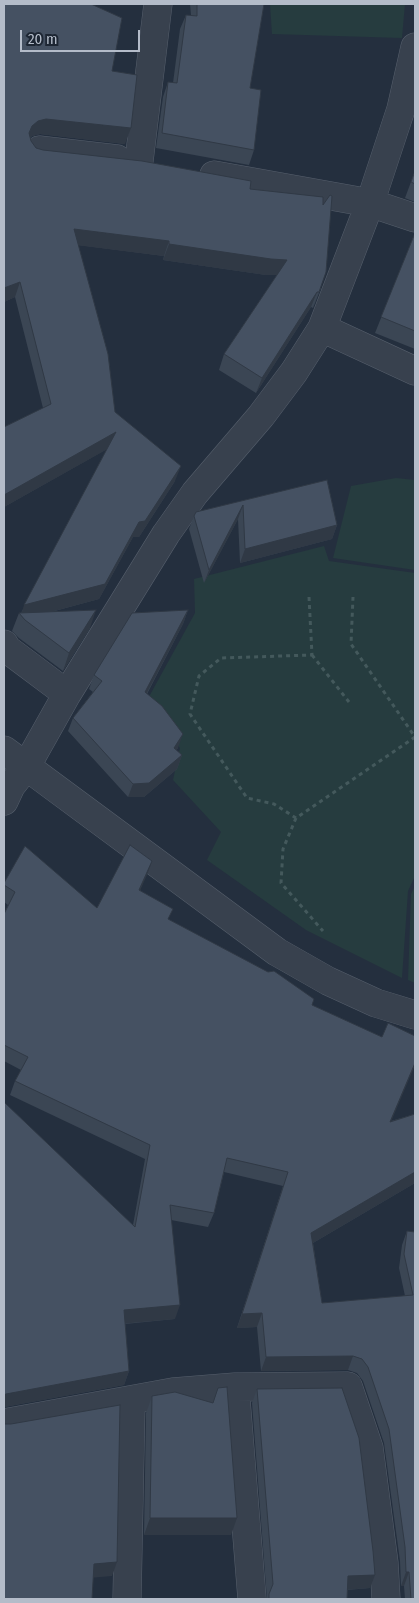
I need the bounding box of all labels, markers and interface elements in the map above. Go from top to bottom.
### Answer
scale bar [22,20,142,52]
text: 20 m [28,30,58,48]

